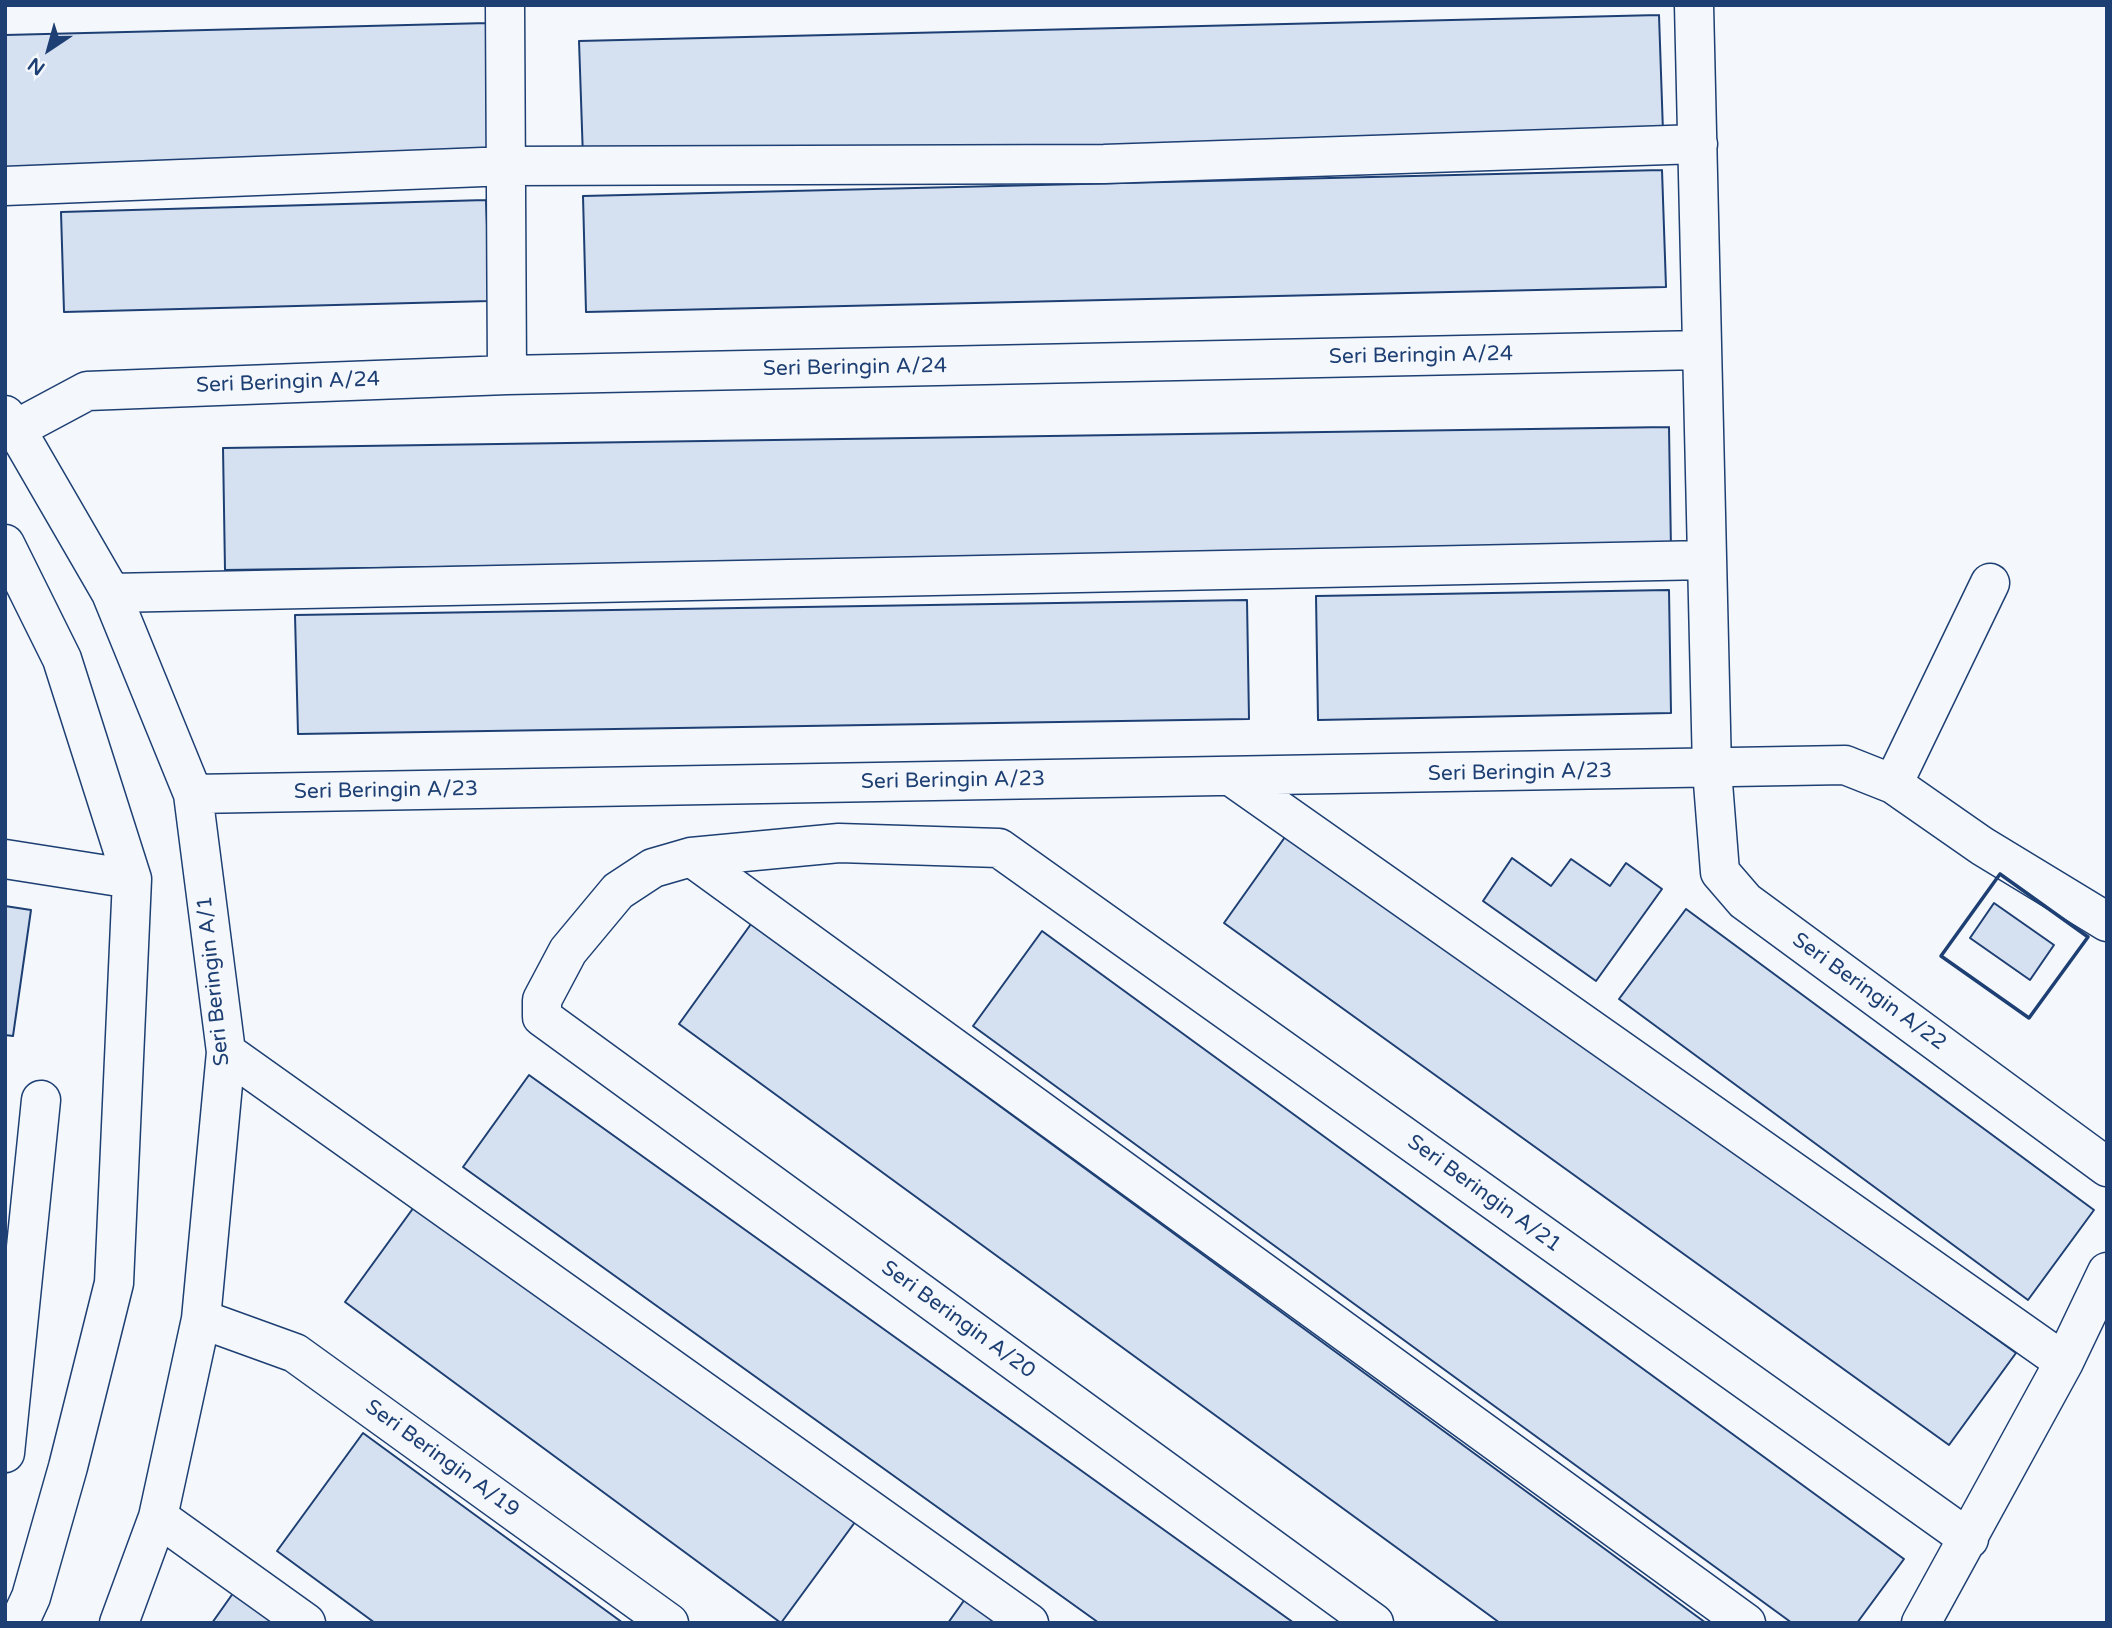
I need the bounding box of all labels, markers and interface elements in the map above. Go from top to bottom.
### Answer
north arrow [14,14,84,84]
text: N [24,53,49,79]
street label: Seri Beringin A/24 [1329,342,1513,370]
street label: Seri Beringin A/24 [763,354,947,382]
street label: Seri Beringin A/24 [196,367,380,399]
street label: Seri Beringin A/23 [1428,759,1612,787]
street label: Seri Beringin A/23 [861,767,1045,795]
street label: Seri Beringin A/23 [294,777,478,805]
street label: Seri Beringin A/1 [193,895,235,1067]
street label: Seri Beringin A/22 [1787,928,1951,1056]
street label: Seri Beringin A/21 [1402,1130,1566,1258]
street label: Seri Beringin A/20 [876,1256,1040,1384]
street label: Seri Beringin A/19 [360,1395,524,1523]

